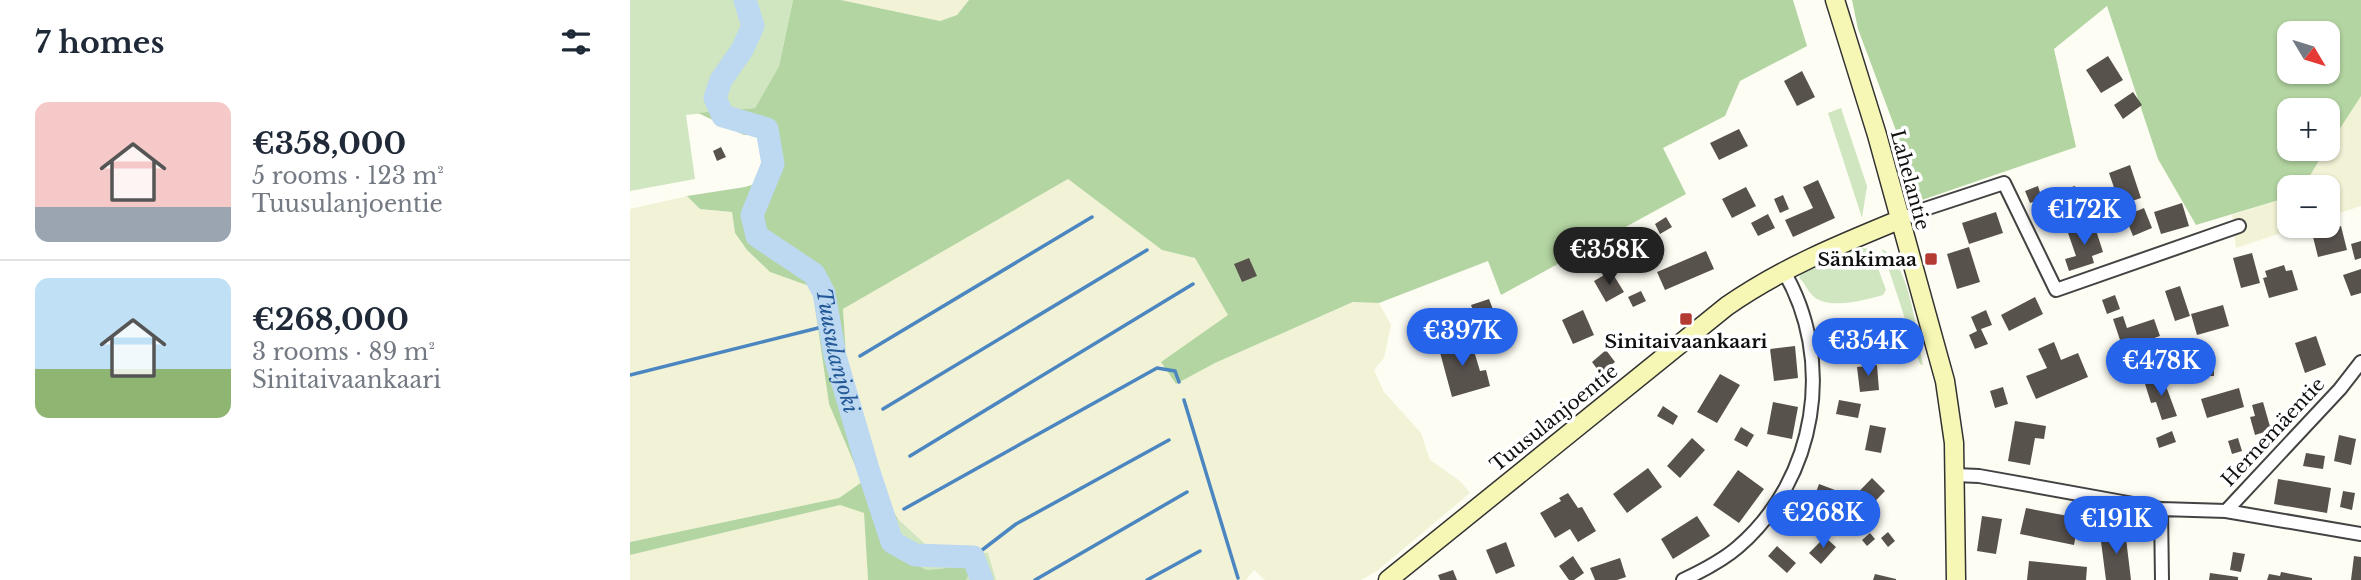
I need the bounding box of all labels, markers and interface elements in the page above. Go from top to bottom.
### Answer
north arrow [2277,21,2340,84]
map controls [2277,21,2340,238]
icon: filters [557,23,595,61]
text: 7 homes [35,24,164,61]
button: + [2277,98,2340,161]
text: €358,000 [252,125,406,162]
street label: Lahelantie [1886,127,1934,233]
icon: home [91,130,175,214]
text: 5 rooms · 123 m² [252,162,444,190]
button: − [2277,175,2340,238]
pin: €172K [2035,188,2133,247]
text: Tuusulanjoentie [252,190,443,218]
text: €172K [2047,196,2121,224]
pin: €358K [1560,228,1658,287]
text: €358K [1569,236,1649,264]
place label: Sänkimaa [1817,248,1917,271]
marker: Sänkimaa [1923,251,1939,267]
water label: Tuusulanjoki [810,286,864,417]
text: €268,000 [252,301,409,338]
icon: home [91,306,175,390]
pin: €397K [1413,308,1511,368]
marker: Sinitaivaankaari [1678,311,1694,327]
text: €397K [1423,317,1501,345]
pin: €354K [1819,318,1917,378]
text: €354K [1828,327,1908,355]
place label: Sinitaivaankaari [1605,330,1768,353]
text: 3 rooms · 89 m² [252,338,435,366]
pin: €478K [2112,338,2210,398]
text: €478K [2122,347,2200,375]
street label: Tuusulanjoentie [1486,360,1622,476]
text: Sinitaivaankaari [252,366,441,394]
street label: Hernemäentie [2217,373,2329,491]
pin: €268K [1774,490,1872,550]
pin: €191K [2067,496,2165,556]
text: €268K [1782,499,1864,527]
text: €191K [2080,505,2152,533]

